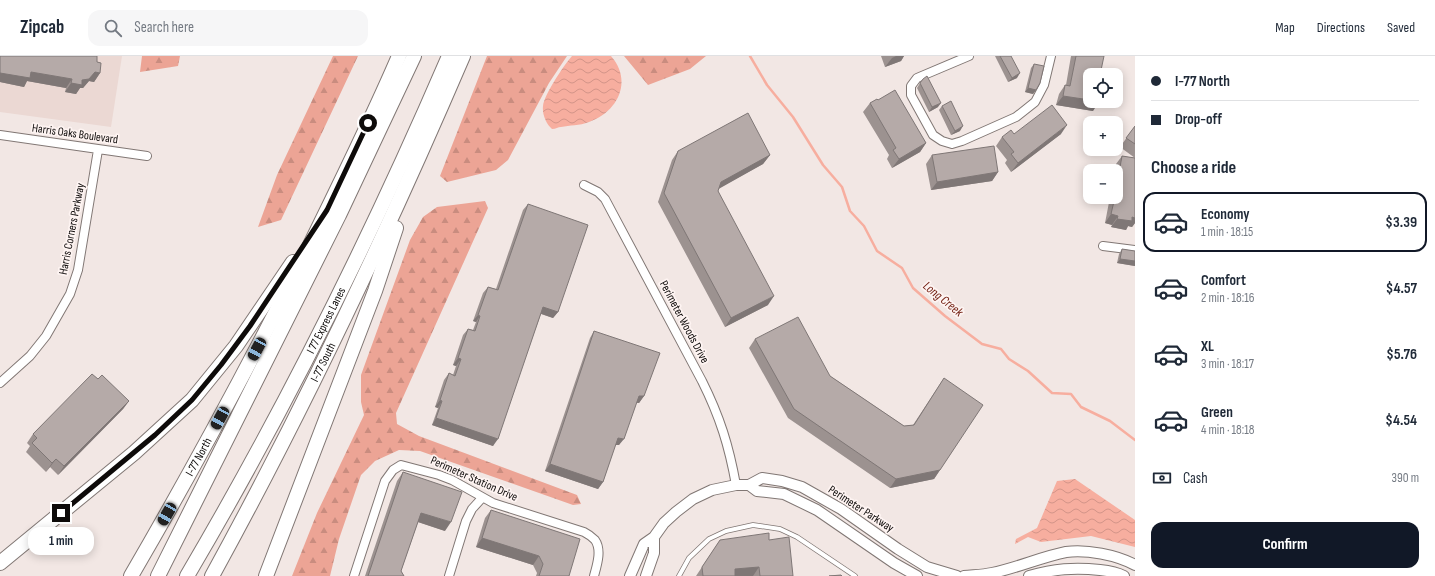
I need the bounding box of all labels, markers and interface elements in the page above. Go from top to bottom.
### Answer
search box [88,10,368,46]
text: Zipcab [20,16,64,39]
icon: search [102,17,124,39]
text: Search here [134,18,194,37]
text: Map [1275,19,1295,36]
text: Directions [1317,19,1365,36]
text: Saved [1387,19,1415,36]
map controls [1083,68,1123,204]
button: locate [1083,68,1123,108]
text: I-77 North [1175,72,1230,91]
text: Drop-off [1175,110,1222,129]
route start [359,114,377,132]
button: + [1083,116,1123,156]
street label: Harris Oaks Boulevard [31,121,119,147]
text: Choose a ride [1151,157,1236,178]
button: − [1083,164,1123,204]
street label: Harris Corners Parkway [56,182,88,276]
icon: car [1153,204,1189,240]
text: Economy [1201,205,1250,224]
text: $3.39 [1385,213,1417,232]
text: 1 min · 18:15 [1201,224,1253,240]
icon: car [1153,270,1189,306]
text: Comfort [1201,271,1246,290]
street label: Perimeter Woods Drive [656,278,712,366]
water label: Long Creek [920,278,967,321]
text: $4.57 [1386,279,1417,298]
street label: I 77 Express Lanes [303,285,349,356]
text: 2 min · 18:16 [1201,290,1254,306]
car [246,336,268,362]
icon: car [1153,336,1189,372]
text: XL [1201,337,1214,356]
street label: I-77 South [307,340,339,384]
text: $5.76 [1386,345,1417,364]
text: 3 min · 18:17 [1201,356,1254,372]
icon: car [1153,402,1189,438]
text: Green [1201,403,1233,422]
car [209,405,231,431]
text: $4.54 [1385,411,1417,430]
text: 4 min · 18:18 [1201,422,1255,438]
street label: I-77 North [182,435,215,479]
street label: Perimeter Station Drive [428,453,520,505]
icon: cash [1151,467,1173,489]
text: Cash [1183,469,1208,488]
text: 390 m [1392,470,1419,486]
street label: Perimeter Parkway [825,482,897,536]
car [156,501,178,527]
route end [52,504,70,522]
button: Confirm [1151,522,1419,568]
callout: 1 min [28,527,94,555]
text: 1 min [49,533,73,549]

